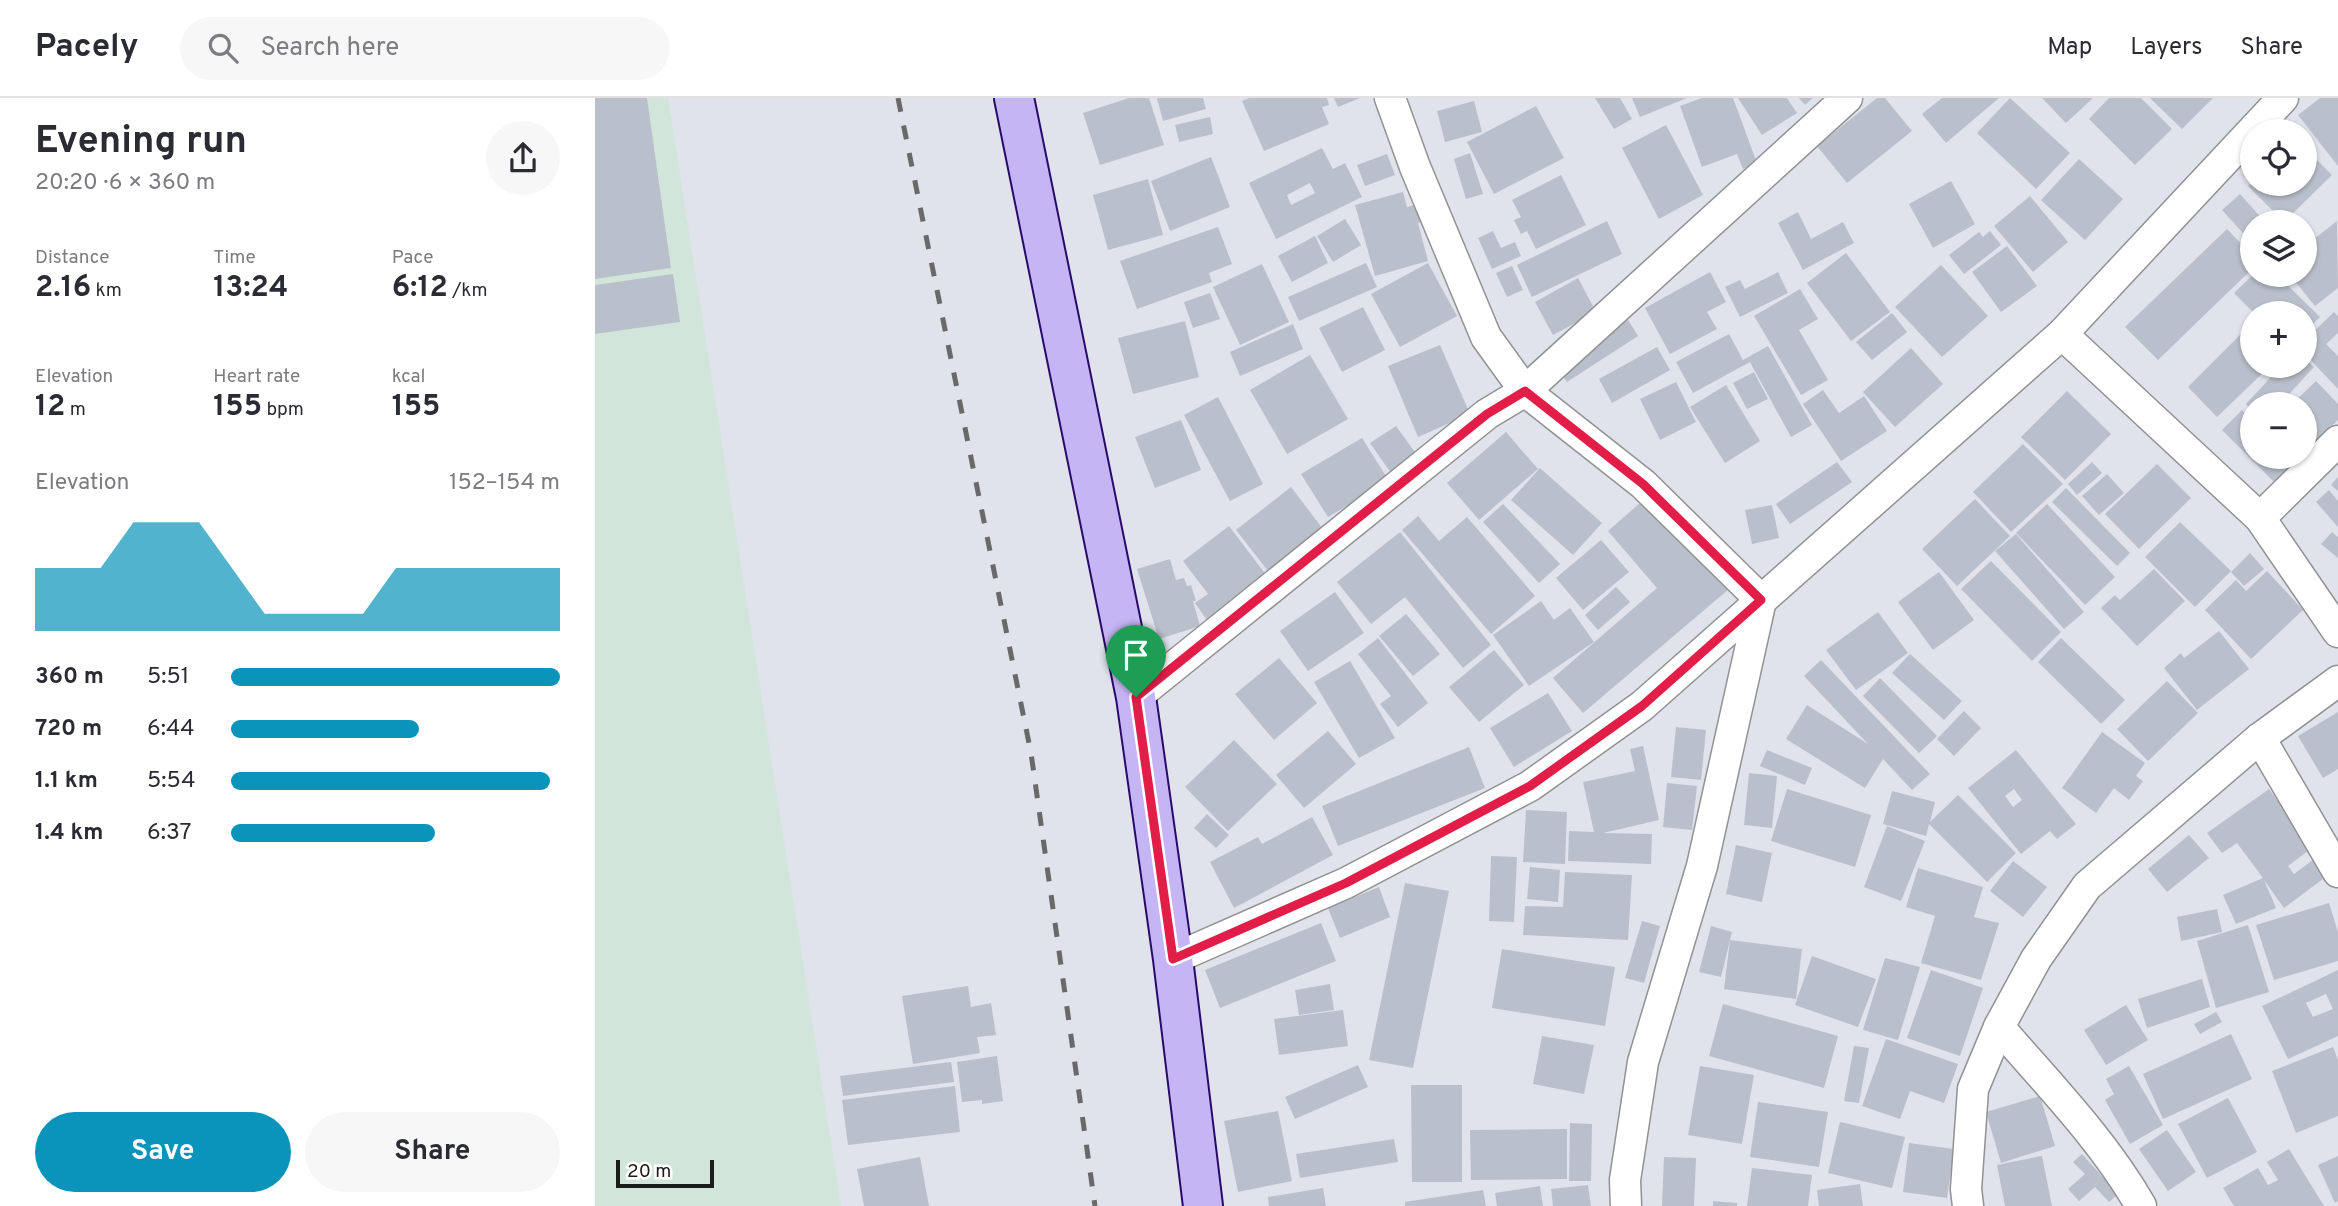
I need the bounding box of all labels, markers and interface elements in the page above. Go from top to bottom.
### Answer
search box [180,17,670,80]
text: Pacely [35,27,138,69]
icon: search [204,29,242,67]
text: Search here [260,32,399,65]
text: Map [2047,33,2092,63]
text: Layers [2130,33,2202,63]
text: Share [2240,33,2303,63]
text: Evening run [35,118,247,167]
map controls [2240,119,2317,469]
button: locate [2240,119,2317,196]
button: share [486,121,560,195]
text: 20:20 · 6 × 360 m [35,169,215,198]
button: layers [2240,210,2317,287]
text: Distance [35,246,110,270]
text: Time [213,246,256,270]
text: Pace [392,246,433,270]
text: 2.16 [35,270,91,307]
text: 13:24 [213,270,288,307]
text: 6:12 [392,270,448,307]
text: km [91,279,122,303]
text: /km [448,279,488,303]
button: + [2240,301,2317,378]
text: Elevation [35,365,113,389]
text: Heart rate [213,365,300,389]
text: kcal [392,365,425,389]
text: 12 [35,389,65,426]
text: 155 [213,389,262,426]
text: 155 [392,389,440,426]
button: − [2240,392,2317,469]
text: m [65,398,86,422]
text: bpm [262,398,304,422]
text: Elevation [35,469,130,498]
text: 152–154 m [449,469,560,498]
pin [1106,625,1166,697]
icon: arrive [1117,636,1155,674]
text: 360 m [35,663,104,692]
text: 5:51 [147,663,189,692]
text: 720 m [35,715,102,744]
text: 6:44 [147,715,194,744]
text: 1.1 km [35,767,98,796]
text: 5:54 [147,767,195,796]
text: 1.4 km [35,819,103,848]
text: 6:37 [147,819,192,848]
button: Save [35,1112,291,1192]
button: Share [305,1112,560,1192]
scale bar [616,1157,714,1189]
text: 20 m [627,1160,671,1184]

